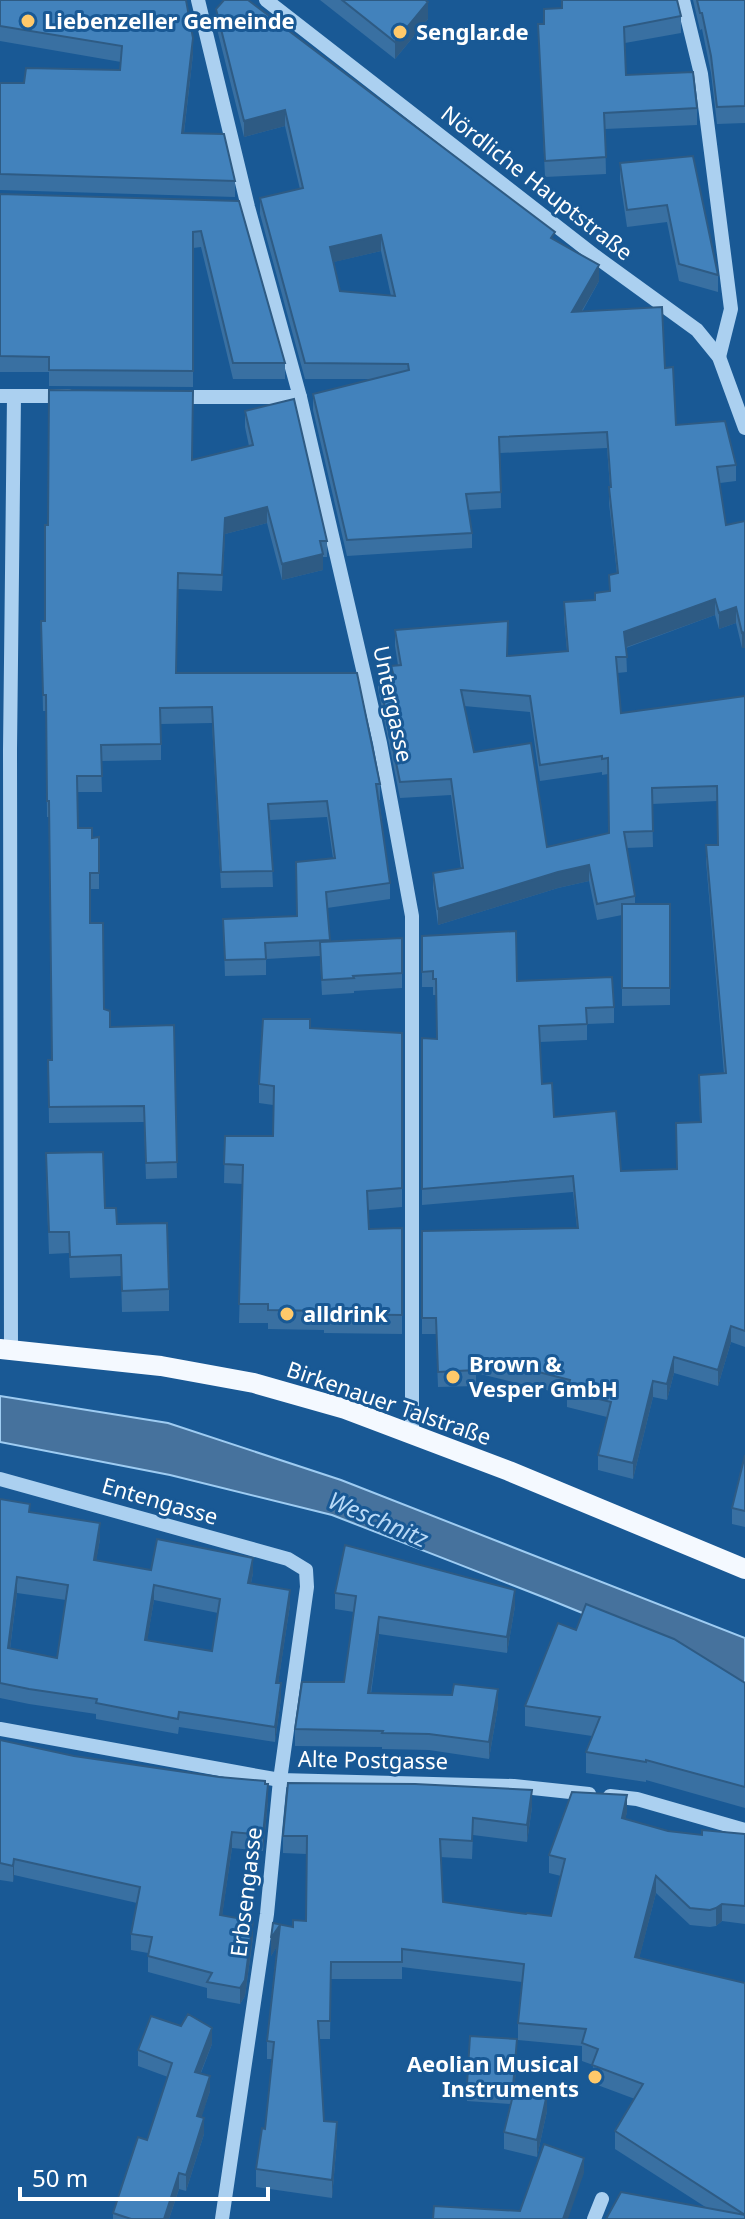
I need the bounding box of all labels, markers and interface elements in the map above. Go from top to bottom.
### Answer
place label: Liebenzeller Gemeinde [44,5,295,35]
marker: Liebenzeller Gemeinde [19,12,37,30]
place label: Senglar.de [416,16,529,46]
marker: Senglar.de [391,23,409,41]
street label: Nördliche Hauptstraße [436,98,640,266]
street label: Untergasse [367,643,421,765]
place label: alldrink [303,1298,388,1328]
marker: alldrink [278,1305,296,1323]
place label: Brown & Vesper GmbH [469,1348,618,1403]
street label: Birkenauer Talstraße [283,1353,495,1451]
marker: Brown & Vesper GmbH [444,1368,462,1386]
street label: Entengasse [99,1469,222,1531]
water label: Weschnitz [323,1483,434,1555]
street label: Alte Postgasse [298,1743,448,1775]
street label: Erbsengasse [222,1825,268,1959]
place label: Aeolian Musical Instruments [407,2048,579,2103]
marker: Aeolian Musical Instruments [586,2068,604,2086]
scale bar [20,2151,268,2201]
text: 50 m [32,2161,88,2194]

